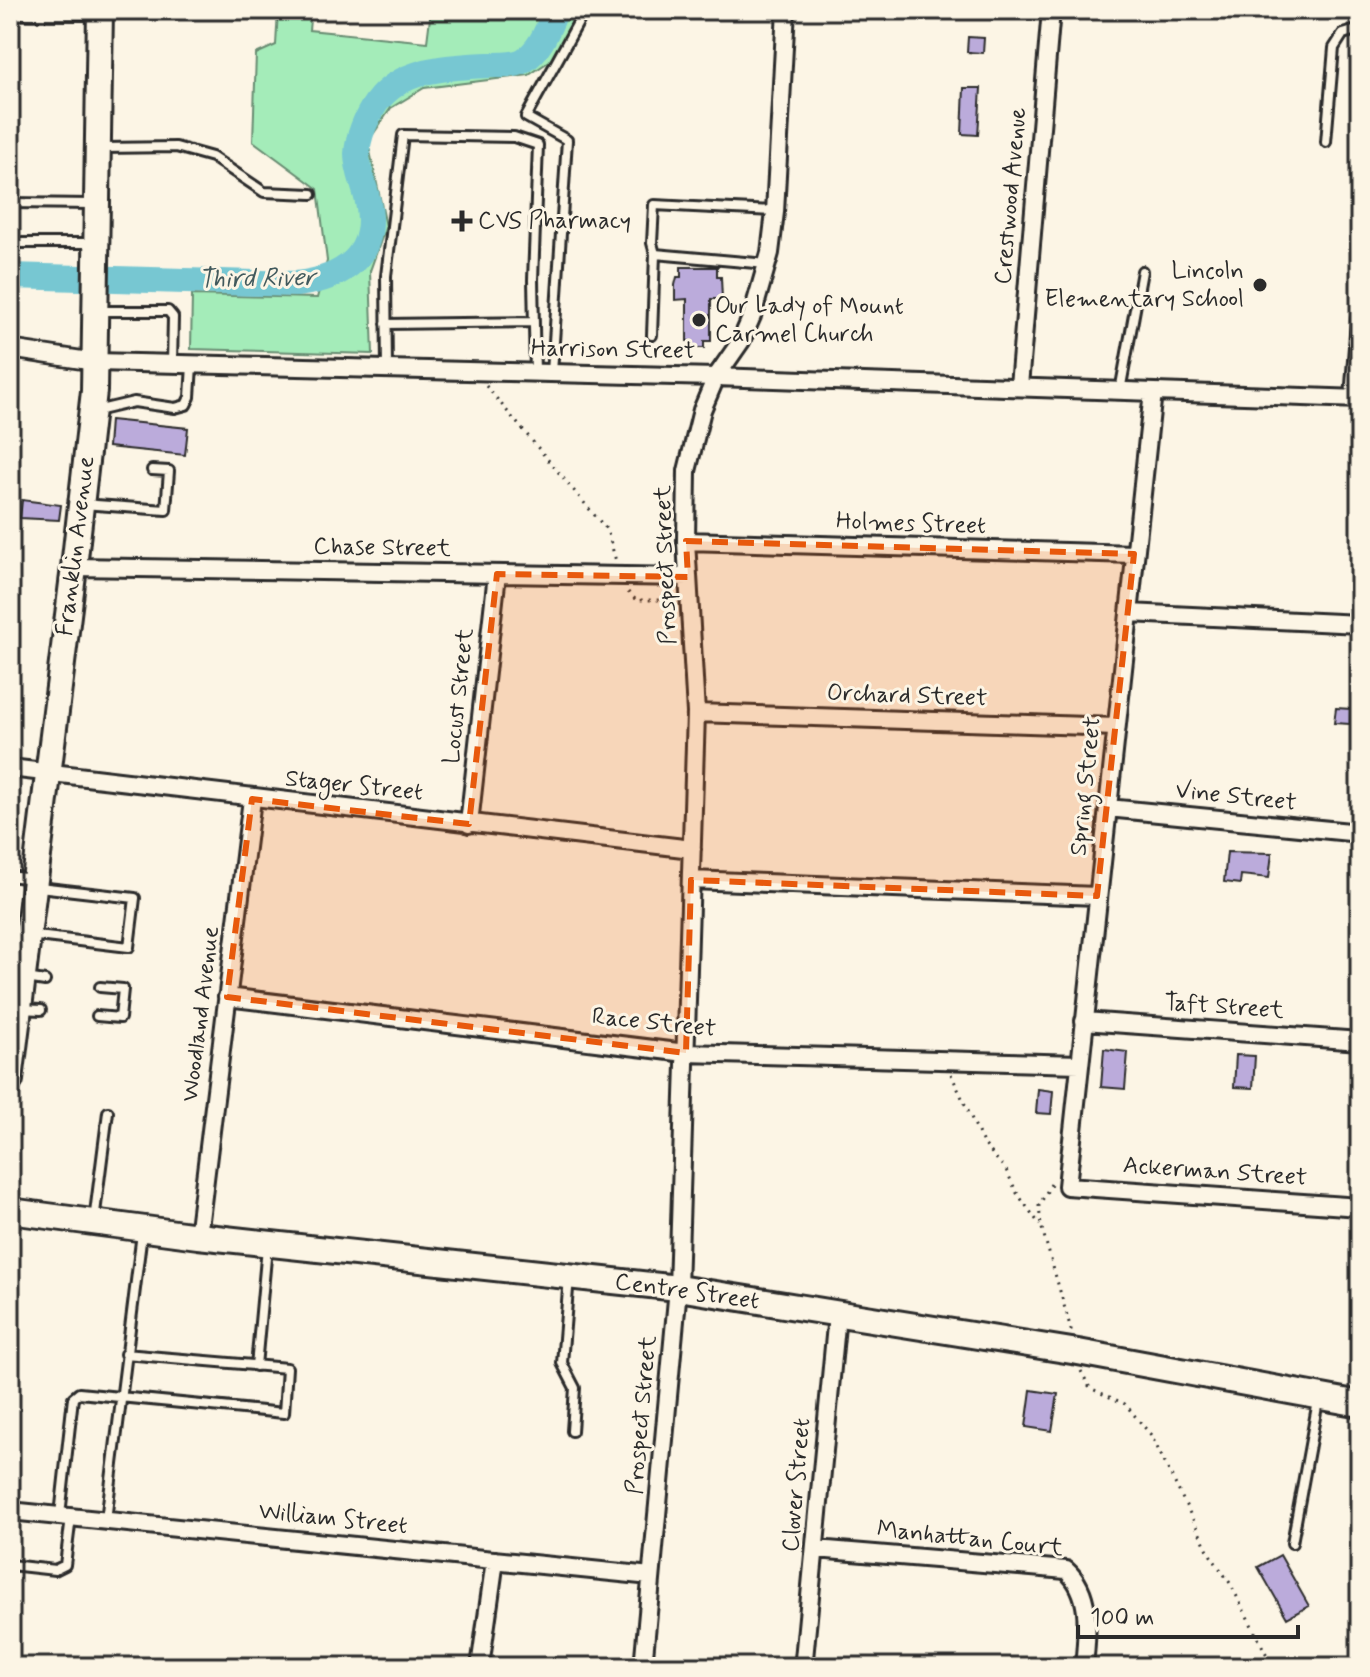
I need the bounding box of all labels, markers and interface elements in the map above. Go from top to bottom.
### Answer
street label: Crestwood Avenue [988,106,1034,286]
place label: CVS Pharmacy [478,206,631,237]
marker: CVS Pharmacy [453,212,471,230]
place label: Lincoln Elementary School [1045,256,1244,315]
water label: Third River [198,261,319,297]
marker: Lincoln Elementary School [1251,276,1269,294]
place label: Our Lady of Mount Carmel Church [715,291,904,350]
marker: Our Lady of Mount Carmel Church [690,311,708,329]
street label: Harrison Street [530,333,696,367]
street label: Franklin Avenue [50,454,102,638]
street label: Prospect Street [648,485,684,645]
street label: Holmes Street [835,506,987,542]
street label: Chase Street [313,531,451,565]
street label: Locust Street [436,627,482,765]
street label: Orchard Street [826,678,988,714]
street label: Spring Street [1063,715,1112,858]
street label: Stager Street [283,763,425,811]
street label: Vine Street [1174,775,1298,819]
street label: Woodland Avenue [175,924,227,1104]
street label: Taft Street [1163,987,1285,1027]
street label: Race Street [590,1001,718,1045]
street label: Ackerman Street [1122,1150,1308,1194]
street label: Centre Street [613,1267,761,1317]
street label: Prospect Street [620,1334,664,1496]
street label: Clover Street [776,1417,818,1553]
street label: William Street [257,1496,409,1542]
street label: Manhattan Court [875,1514,1065,1564]
scale bar [1078,1589,1298,1639]
text: 100 m [1090,1603,1154,1634]

